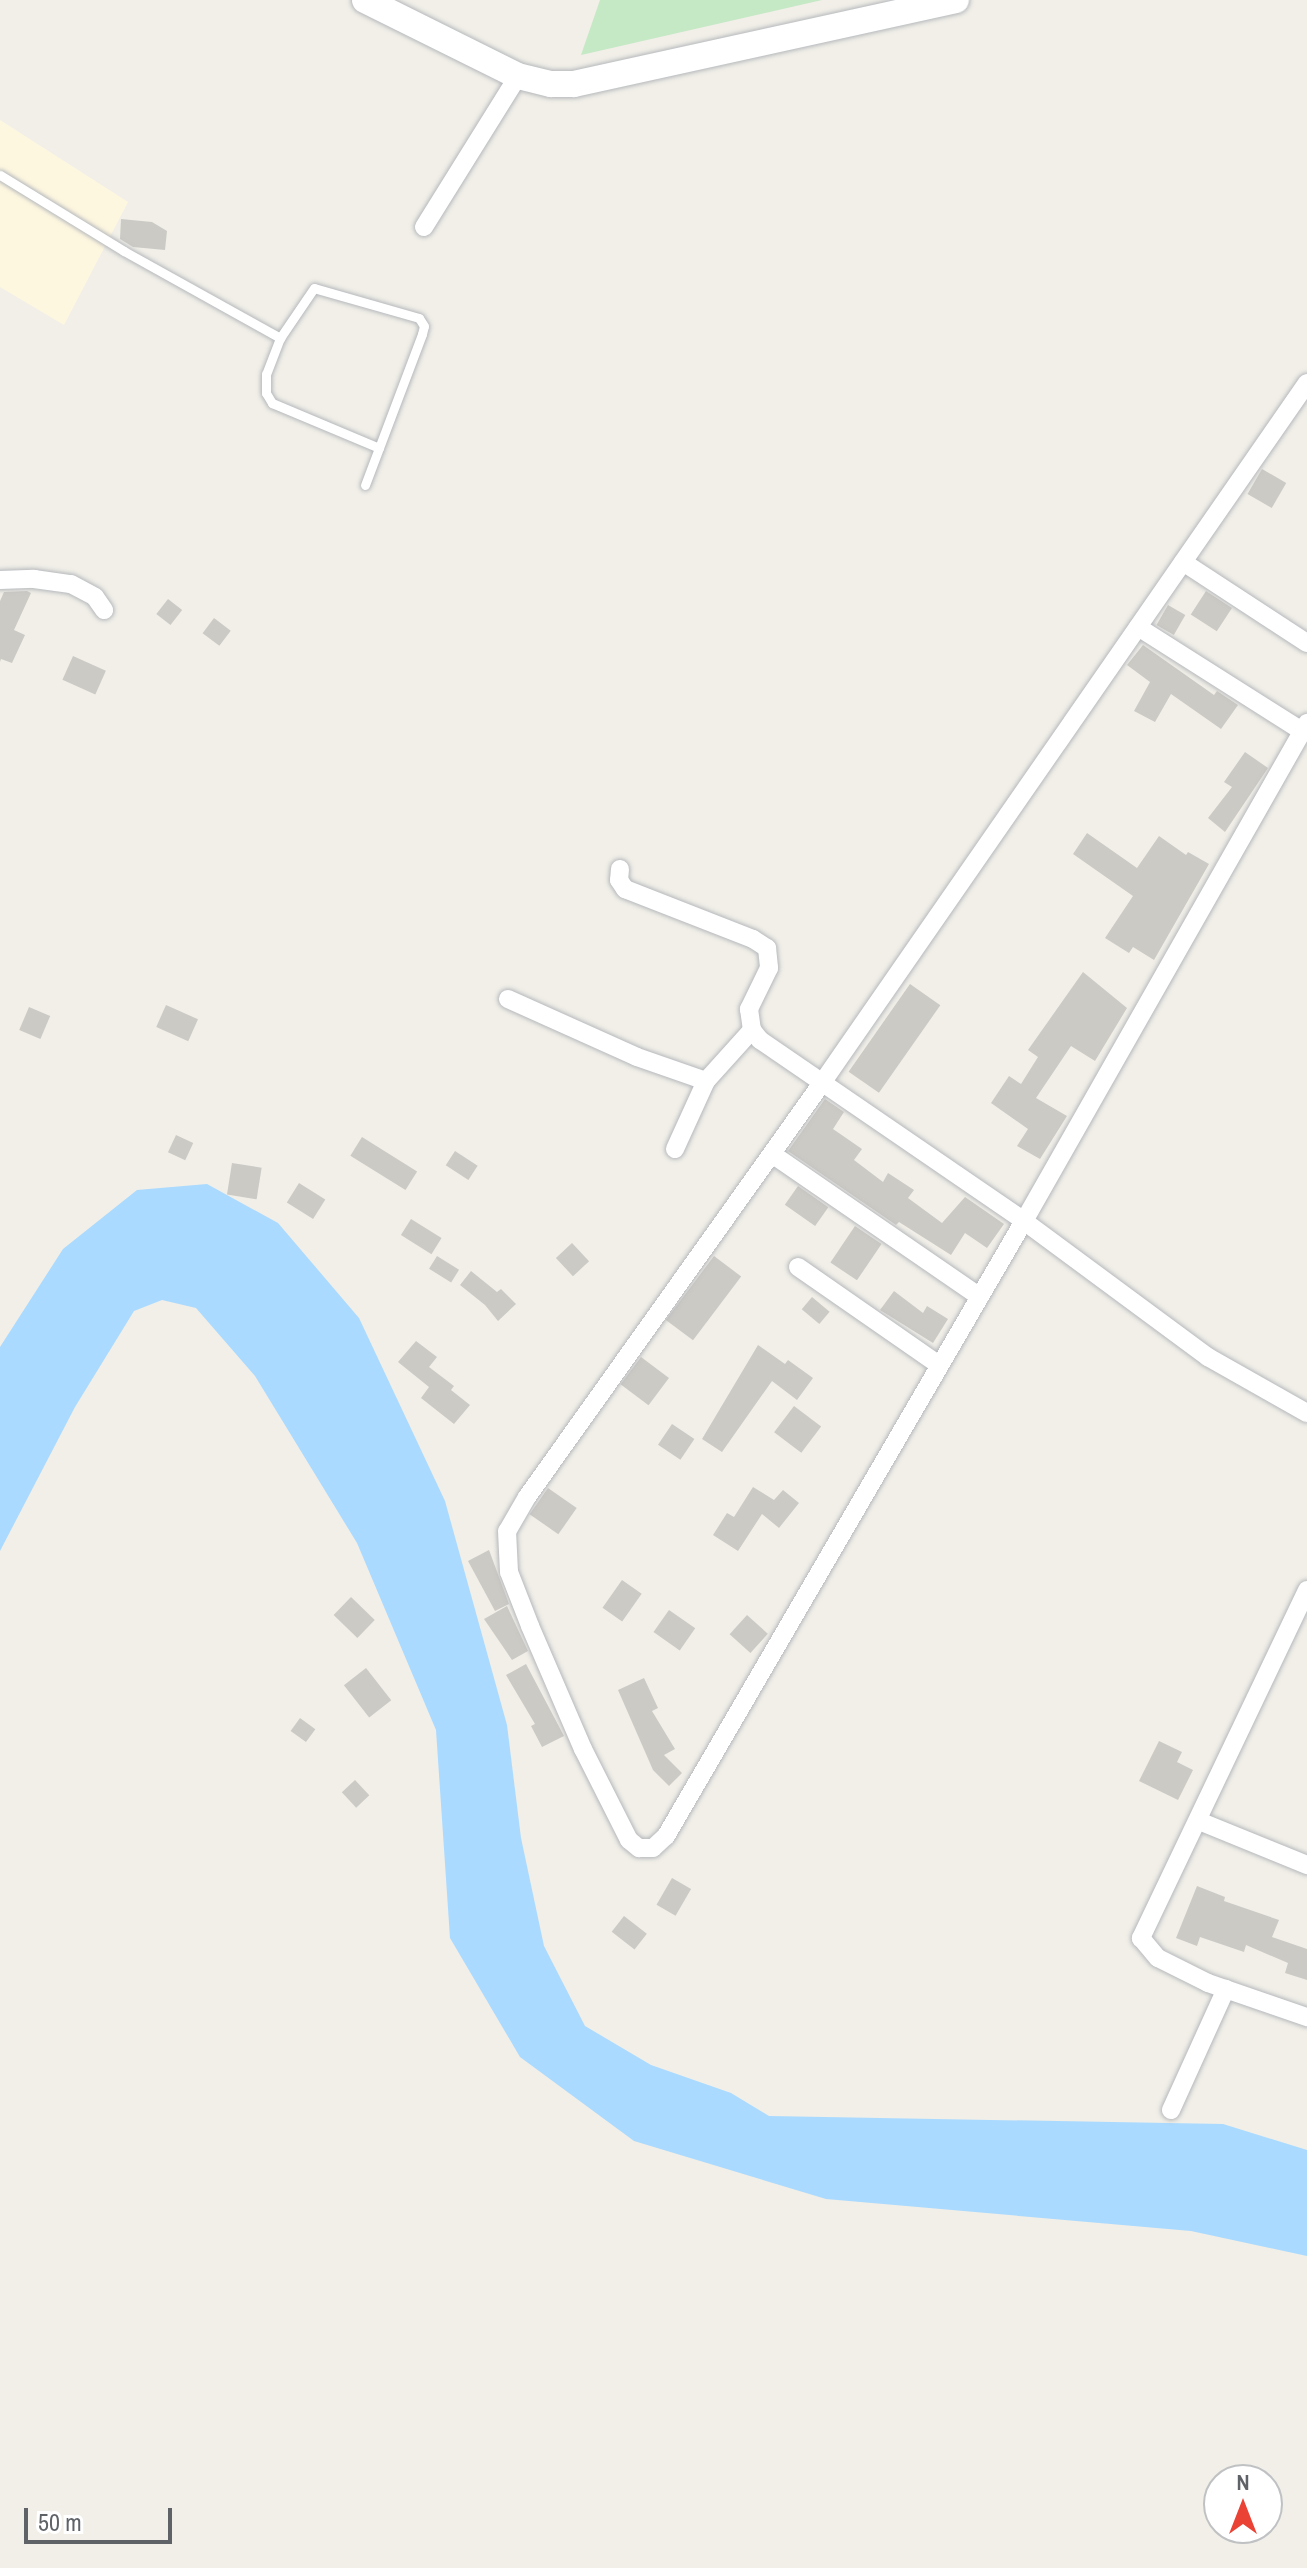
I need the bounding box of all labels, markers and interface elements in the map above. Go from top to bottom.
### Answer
north arrow [1203,2464,1283,2544]
text: N [1236,2467,1250,2497]
scale bar [28,2492,176,2542]
text: 50 m [38,2506,82,2538]

